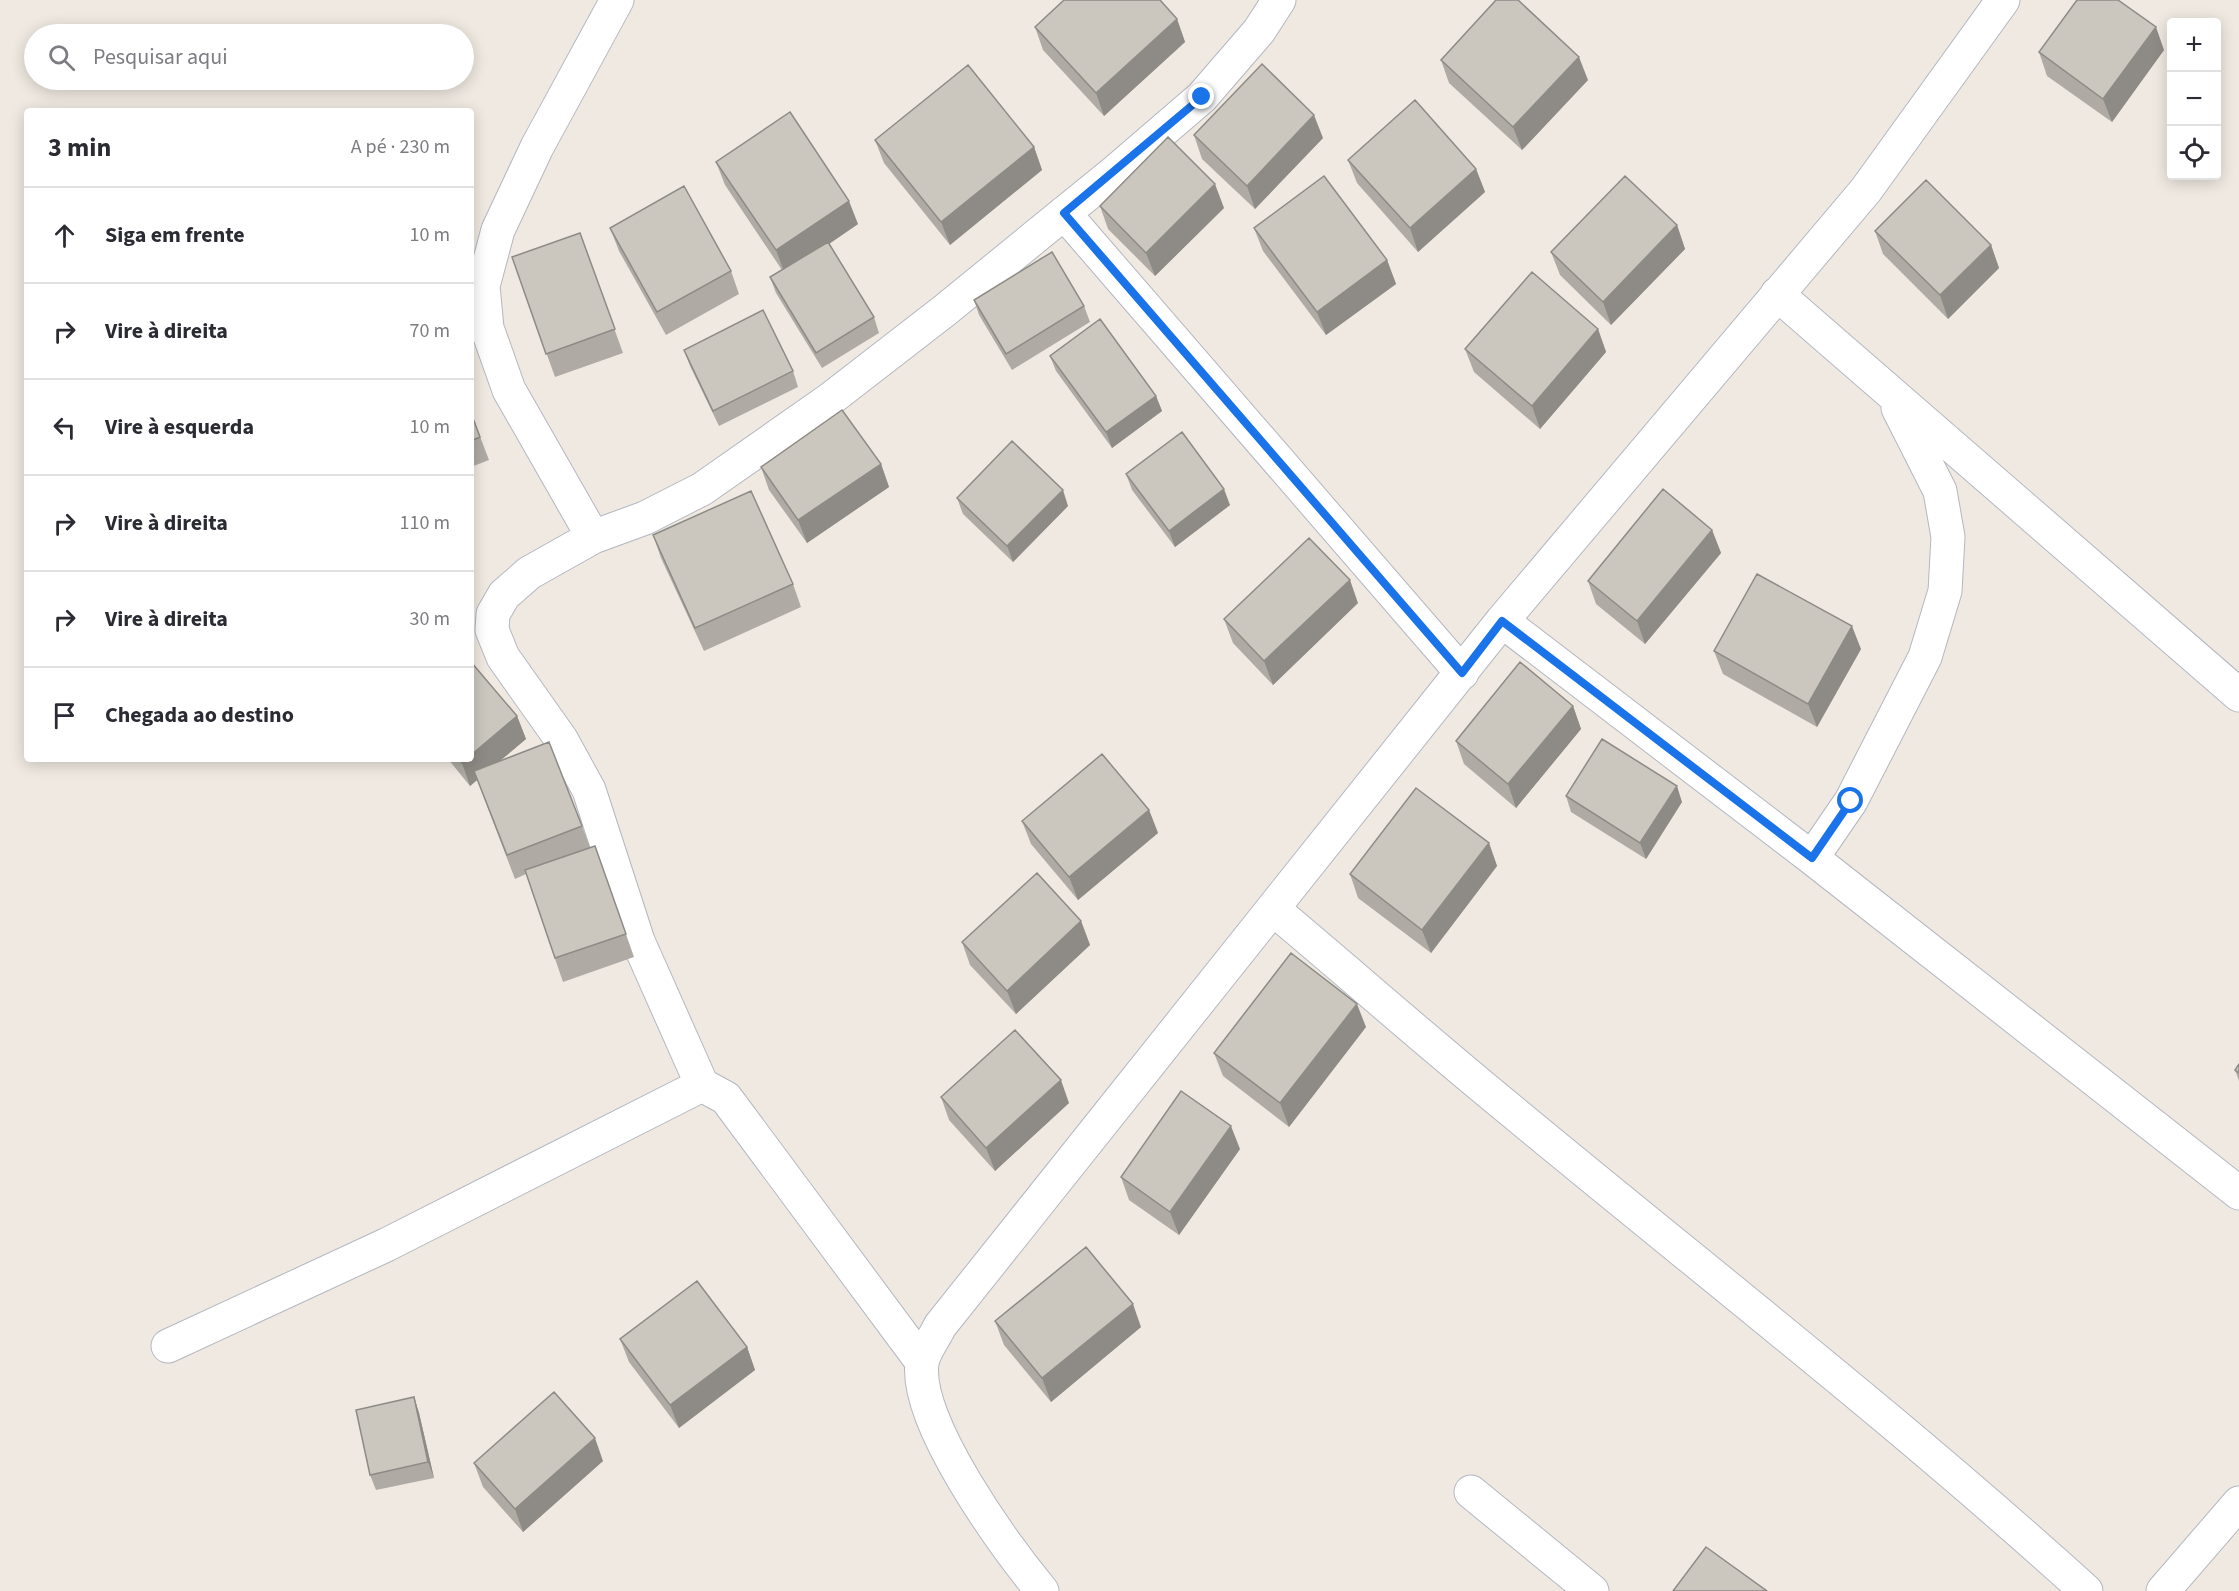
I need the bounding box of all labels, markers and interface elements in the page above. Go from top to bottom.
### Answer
map controls [2167,18,2221,180]
button: + [2167,18,2221,72]
search box [24,24,474,90]
icon: search [45,41,78,74]
text: Pesquisar aqui [93,41,228,73]
button: − [2167,72,2221,126]
route end [1188,83,1214,109]
button: locate [2167,126,2221,180]
text: 3 min [48,129,111,166]
text: A pé · 230 m [351,133,450,161]
icon: ahead [48,219,81,252]
text: Siga em frente [105,219,245,251]
text: 10 m [410,221,450,249]
icon: right [48,315,81,348]
text: Vire à direita [105,315,228,347]
text: 70 m [410,317,450,345]
icon: left [48,411,81,444]
text: Vire à esquerda [105,411,254,443]
text: 10 m [410,413,450,441]
icon: right [48,507,81,540]
text: Vire à direita [105,507,228,539]
text: 110 m [400,509,450,537]
icon: right [48,603,81,636]
text: Vire à direita [105,603,228,635]
text: 30 m [410,605,450,633]
icon: arrive [48,699,81,732]
text: Chegada ao destino [105,699,294,731]
route start [1837,787,1863,813]

